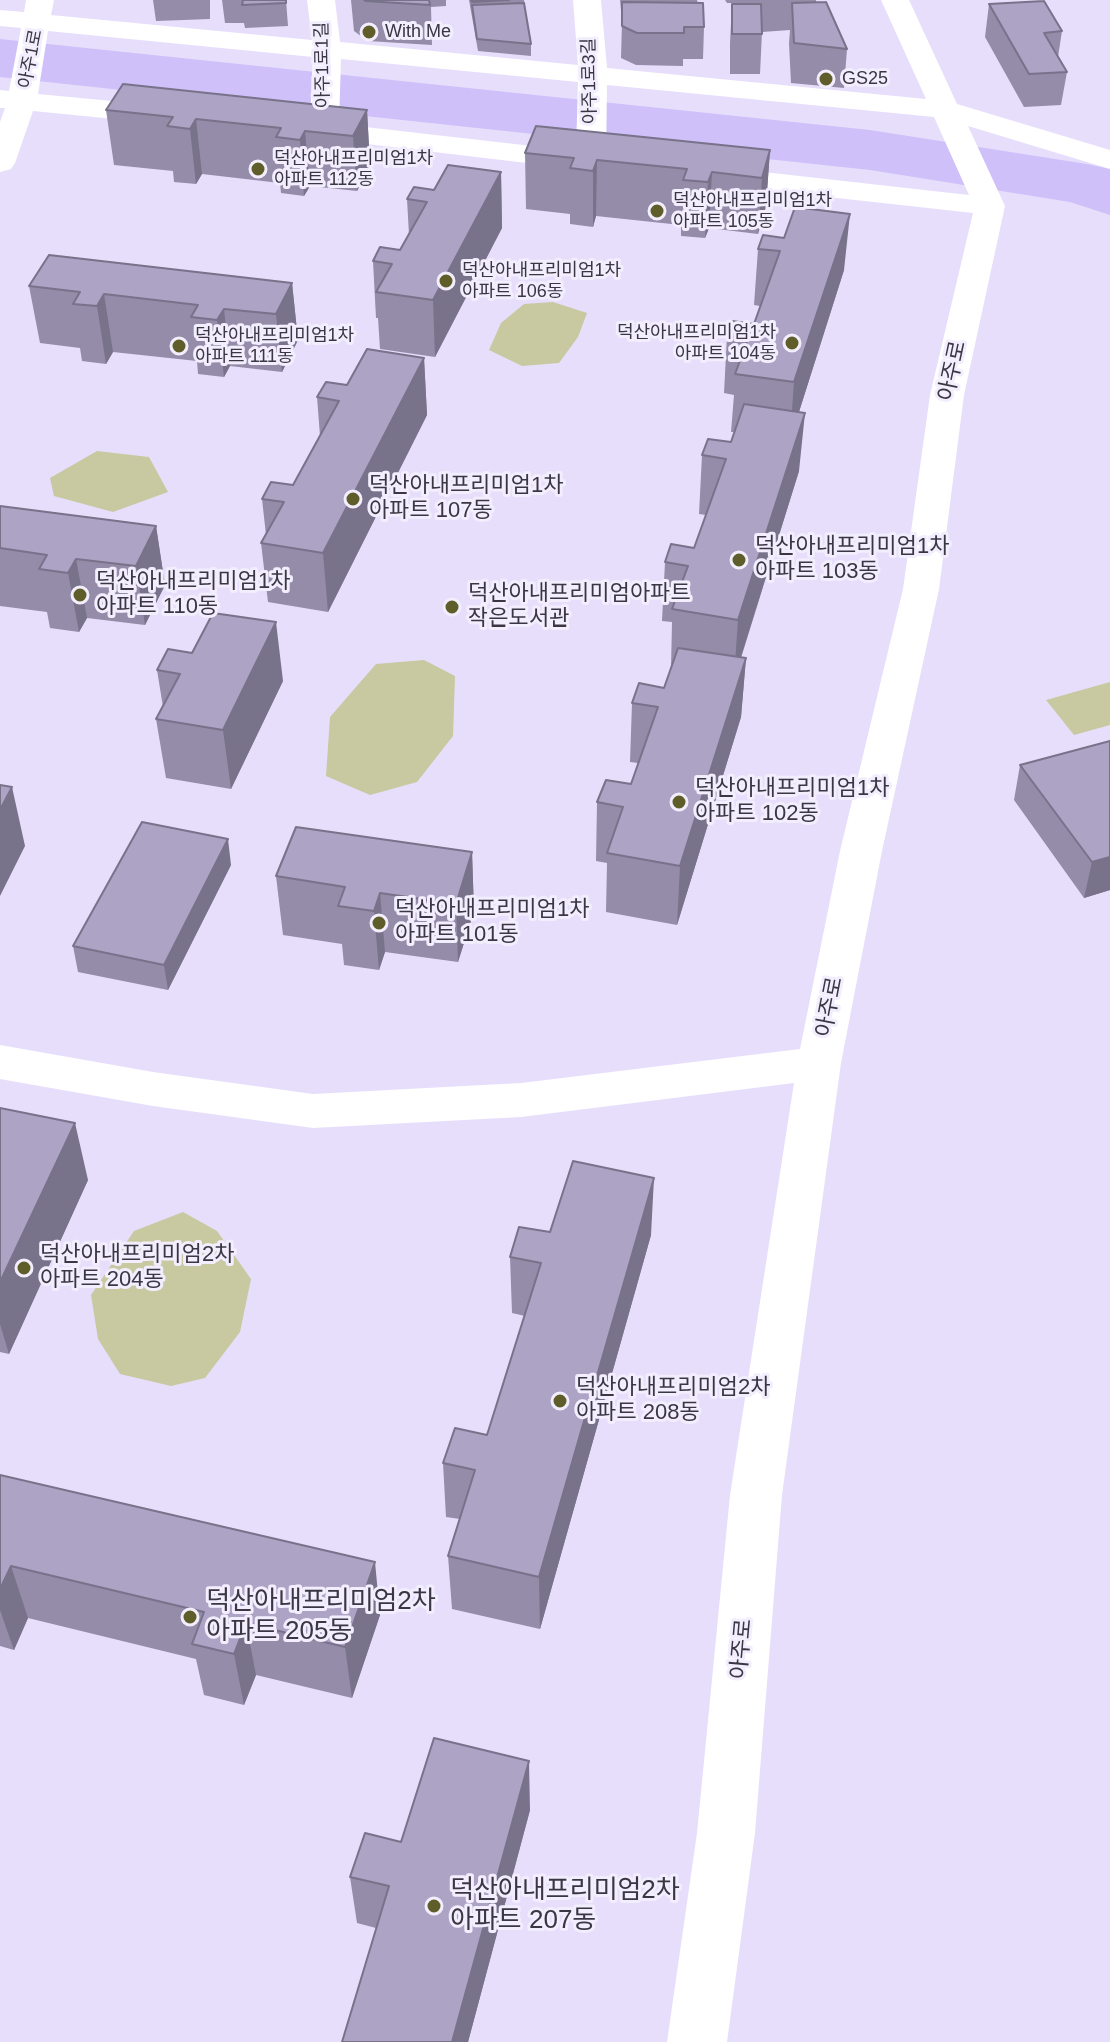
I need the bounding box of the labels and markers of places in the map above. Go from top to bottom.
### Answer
place label: With Me [385,21,451,43]
marker: With Me [360,23,378,41]
place label: GS25 [842,68,888,90]
marker: GS25 [817,70,835,88]
place label: 덕산아내프리미엄1차 아파트 112동 [274,148,433,190]
marker: 덕산아내프리미엄1차 아파트 112동 [249,160,267,178]
place label: 덕산아내프리미엄1차 아파트 105동 [673,190,832,232]
marker: 덕산아내프리미엄1차 아파트 105동 [648,202,666,220]
place label: 덕산아내프리미엄1차 아파트 106동 [462,260,621,302]
marker: 덕산아내프리미엄1차 아파트 106동 [437,272,455,290]
place label: 덕산아내프리미엄1차 아파트 104동 [617,322,776,364]
place label: 덕산아내프리미엄1차 아파트 111동 [195,325,354,368]
marker: 덕산아내프리미엄1차 아파트 104동 [783,334,801,352]
marker: 덕산아내프리미엄1차 아파트 111동 [170,337,188,355]
place label: 덕산아내프리미엄1차 아파트 107동 [369,473,563,524]
marker: 덕산아내프리미엄1차 아파트 107동 [344,490,362,508]
place label: 덕산아내프리미엄1차 아파트 103동 [755,534,949,586]
marker: 덕산아내프리미엄1차 아파트 103동 [730,551,748,569]
place label: 덕산아내프리미엄1차 아파트 110동 [96,569,290,620]
place label: 덕산아내프리미엄아파트 작은도서관 [468,581,691,632]
marker: 덕산아내프리미엄1차 아파트 110동 [71,586,89,604]
marker: 덕산아내프리미엄아파트 작은도서관 [443,598,461,616]
place label: 덕산아내프리미엄1차 아파트 102동 [695,776,889,828]
marker: 덕산아내프리미엄1차 아파트 102동 [670,793,688,811]
place label: 덕산아내프리미엄1차 아파트 101동 [395,897,589,948]
marker: 덕산아내프리미엄1차 아파트 101동 [370,914,388,932]
place label: 덕산아내프리미엄2차 아파트 204동 [40,1242,234,1294]
marker: 덕산아내프리미엄2차 아파트 204동 [15,1259,33,1277]
place label: 덕산아내프리미엄2차 아파트 208동 [576,1375,770,1426]
marker: 덕산아내프리미엄2차 아파트 208동 [551,1392,569,1410]
place label: 덕산아내프리미엄2차 아파트 205동 [206,1586,436,1648]
marker: 덕산아내프리미엄2차 아파트 205동 [181,1608,199,1626]
place label: 덕산아내프리미엄2차 아파트 207동 [450,1875,680,1936]
marker: 덕산아내프리미엄2차 아파트 207동 [425,1897,443,1915]

